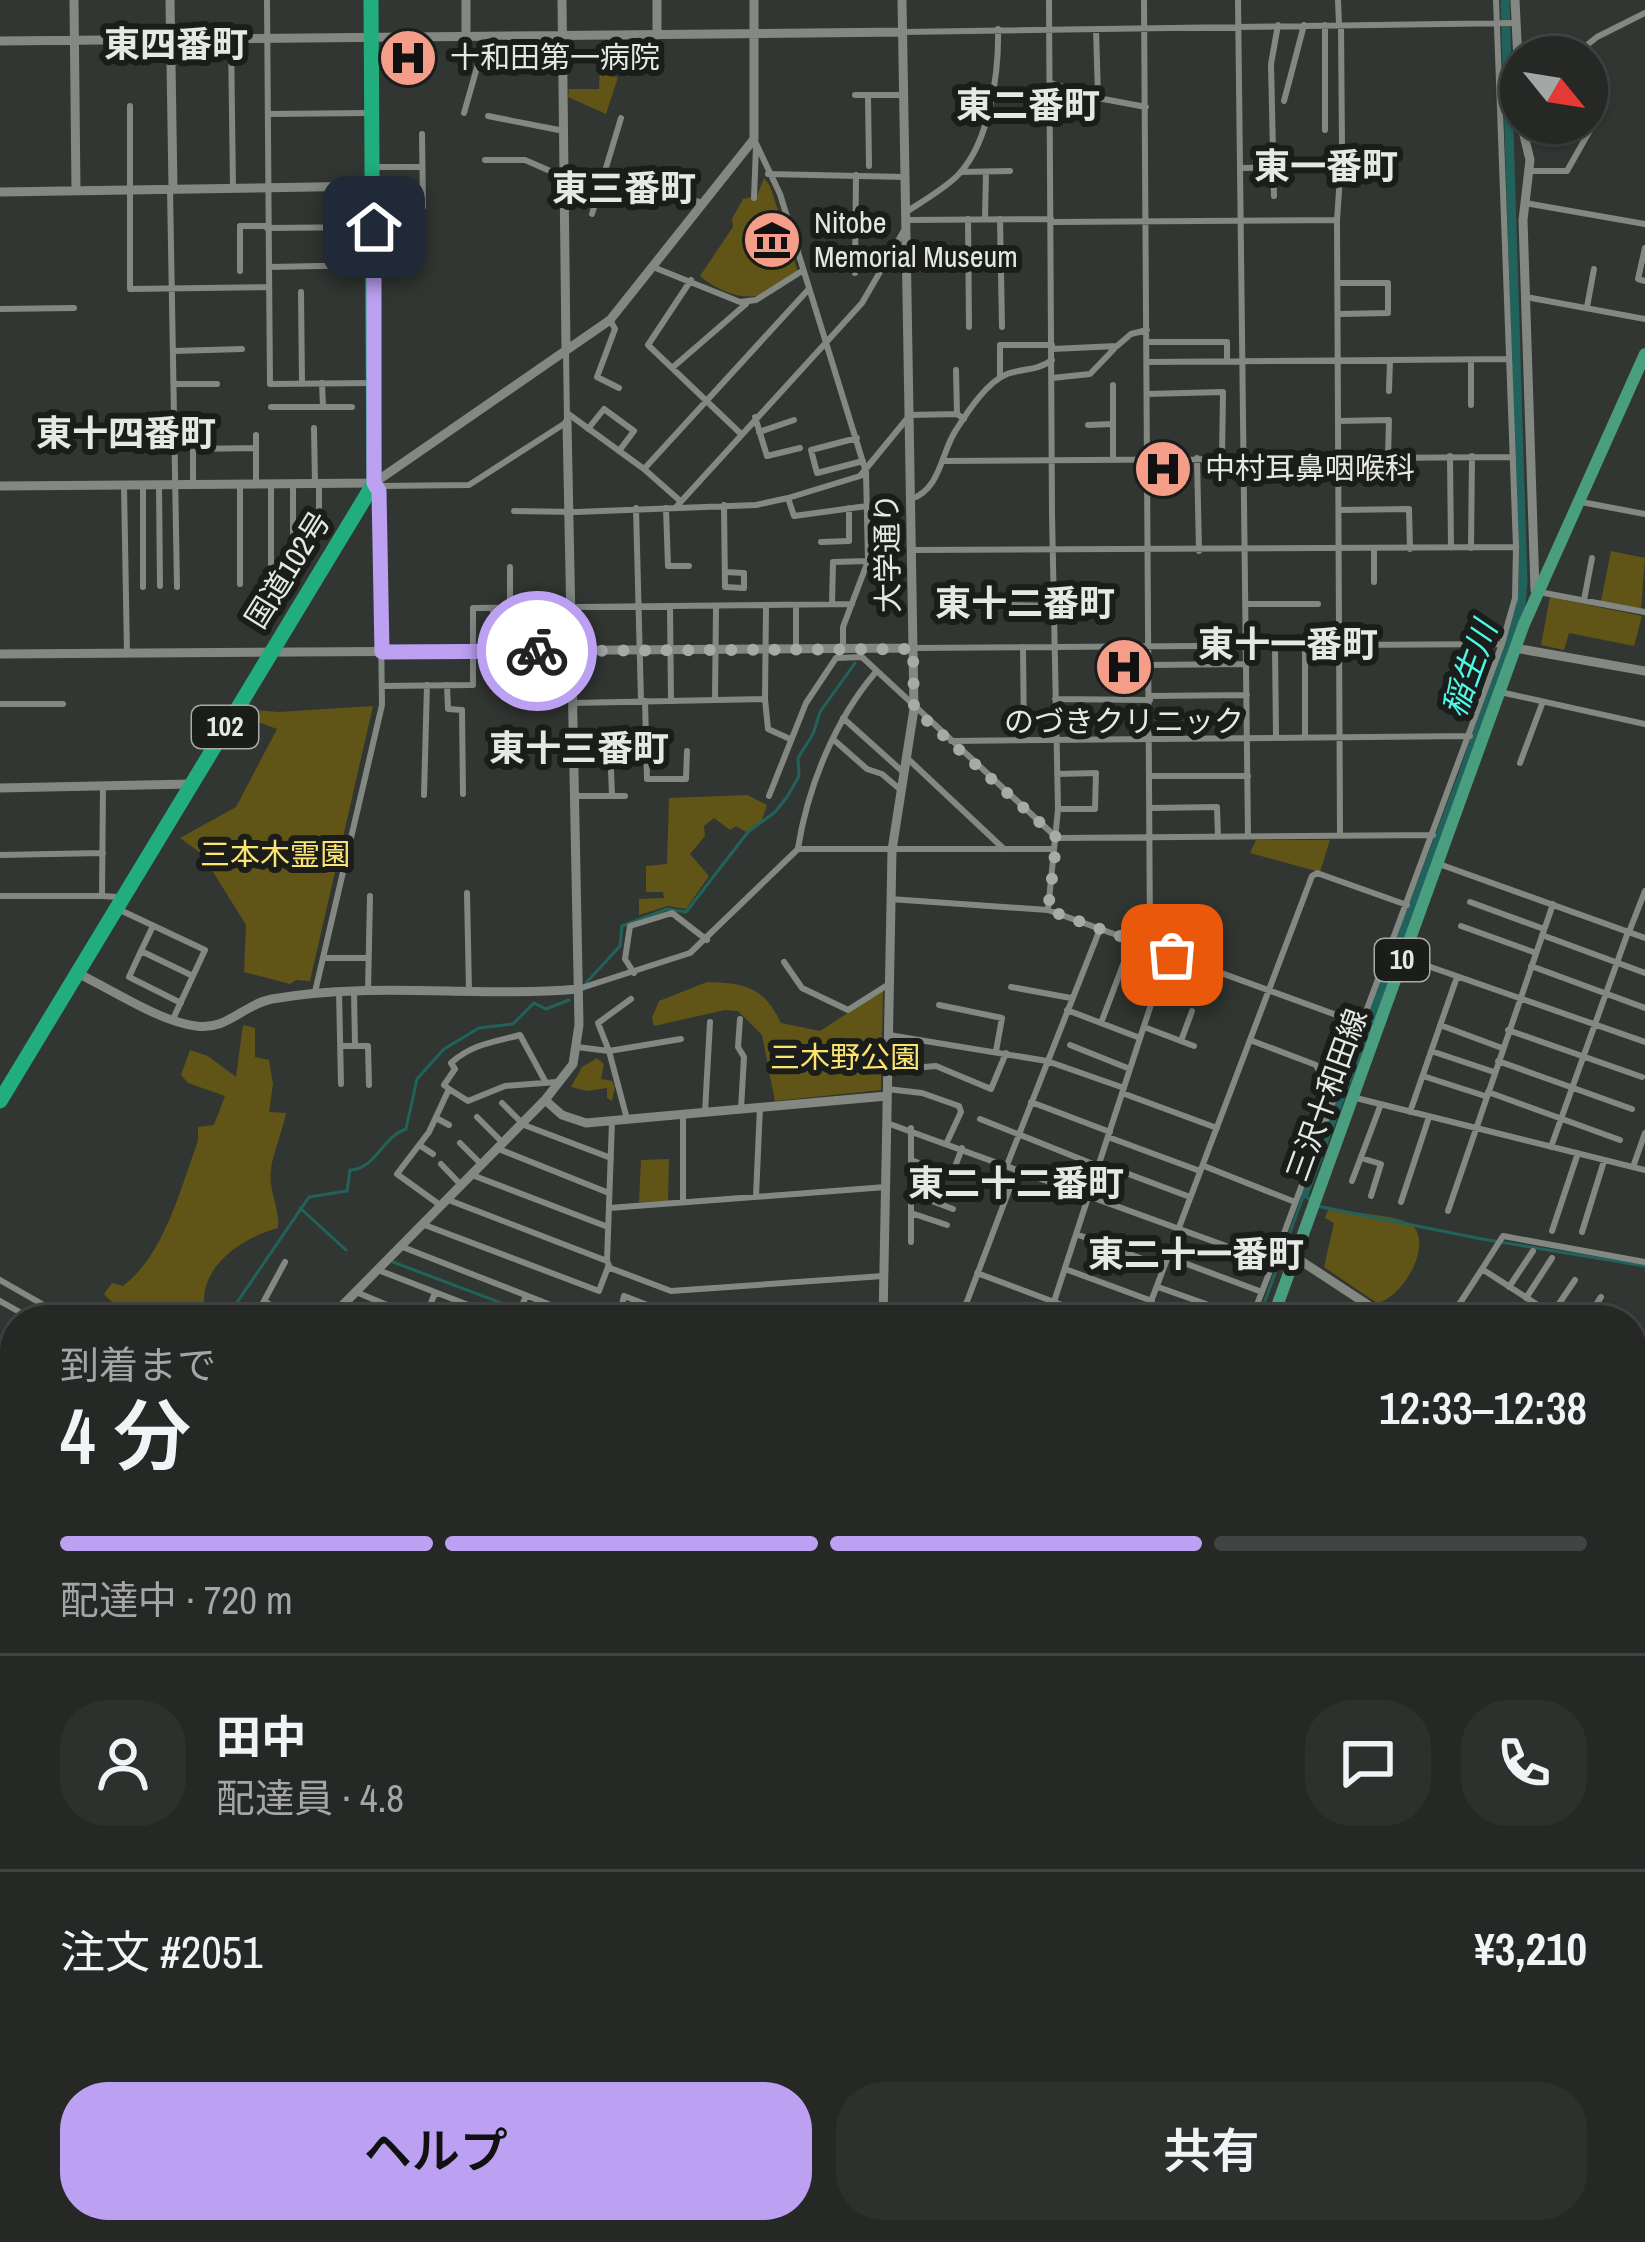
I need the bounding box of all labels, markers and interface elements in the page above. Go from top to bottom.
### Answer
district label: 東四番町 [104,20,248,68]
hospital icon: 十和田第一病院 [377,27,439,89]
north arrow [1500,36,1608,144]
map controls [1500,36,1608,144]
place label: 十和田第一病院 [450,37,660,77]
district label: 東二番町 [956,81,1100,129]
district label: 東一番町 [1254,142,1398,190]
district label: 東三番町 [552,164,696,212]
pin [323,176,425,278]
icon: home [341,194,407,260]
place label: Nitobe Memorial Museum [814,202,1018,276]
museum icon: Nitobe Memorial Museum [741,209,803,271]
district label: 東十四番町 [36,409,216,457]
hospital icon: 中村耳鼻咽喉科 [1132,438,1194,500]
place label: 中村耳鼻咽喉科 [1205,448,1415,488]
street label: 大学通り [866,493,908,613]
street label: 国道102号 [235,503,339,636]
district label: 東十二番町 [935,579,1115,627]
courier [477,591,597,711]
water label: 稲生川 [1431,612,1508,723]
icon: bike [504,618,570,684]
district label: 東十一番町 [1198,620,1378,668]
hospital icon: のづきクリニック [1093,636,1155,698]
place label: のづきクリニック [1004,701,1244,741]
road number: 102 [192,706,258,748]
district label: 東十三番町 [489,724,669,772]
park label: 三本木霊園 [200,834,350,874]
pin [1121,904,1223,1006]
icon: bag [1139,922,1205,988]
road number: 10 [1375,939,1429,981]
street label: 三沢十和田線 [1276,1003,1376,1186]
park label: 三木野公園 [770,1037,920,1077]
district label: 東二十二番町 [908,1159,1124,1207]
district label: 東二十一番町 [1088,1230,1304,1278]
text: 到着まで [60,1339,216,1391]
text: 12:33–12:38 [1379,1377,1587,1438]
text: 4 分 [60,1383,191,1488]
text: 配達中 · 720 m [60,1574,293,1626]
button: person [60,1700,186,1826]
button: chat [1305,1700,1431,1826]
button: phone [1461,1700,1587,1826]
text: 田中 [216,1706,306,1767]
text: 配達員 · 4.8 [216,1772,404,1824]
text: ¥3,210 [1474,1918,1587,1979]
text: 注文 #2051 [60,1921,263,1982]
button: ヘルプ [60,2082,812,2220]
button: 共有 [836,2082,1587,2220]

